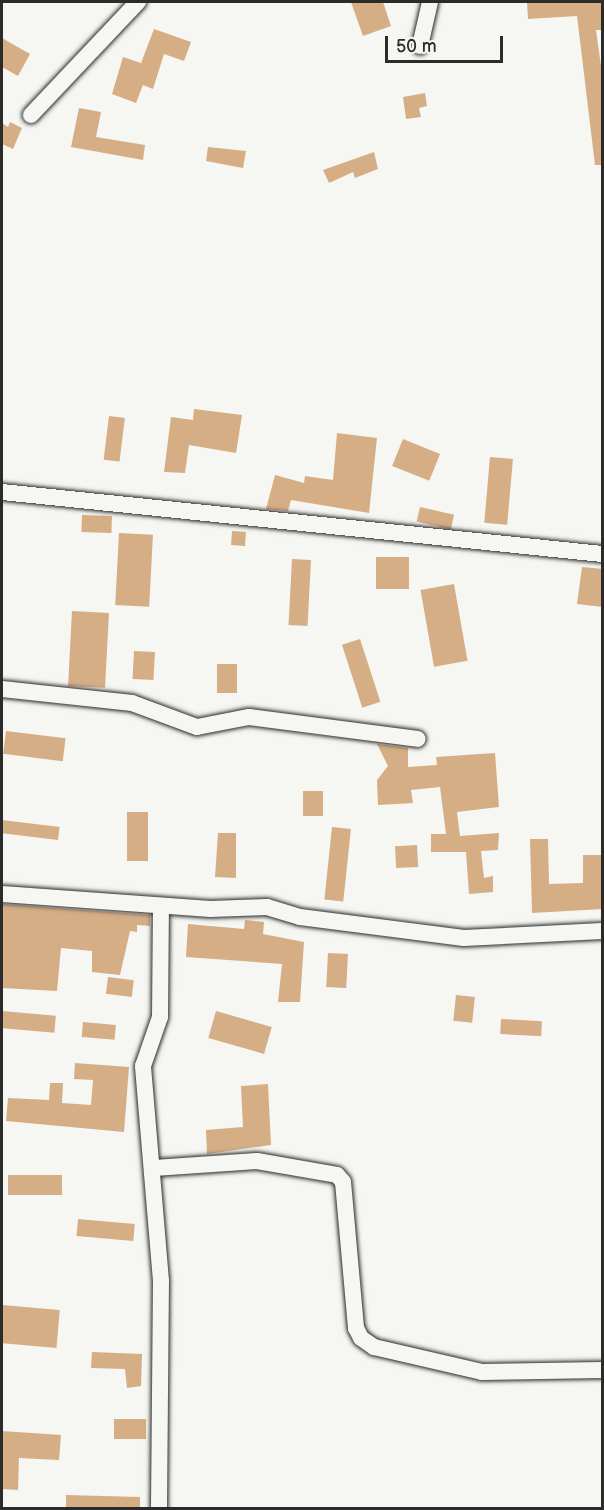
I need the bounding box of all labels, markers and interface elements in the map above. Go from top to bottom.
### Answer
scale bar [388,24,506,62]
text: 50 m [396,36,437,57]

